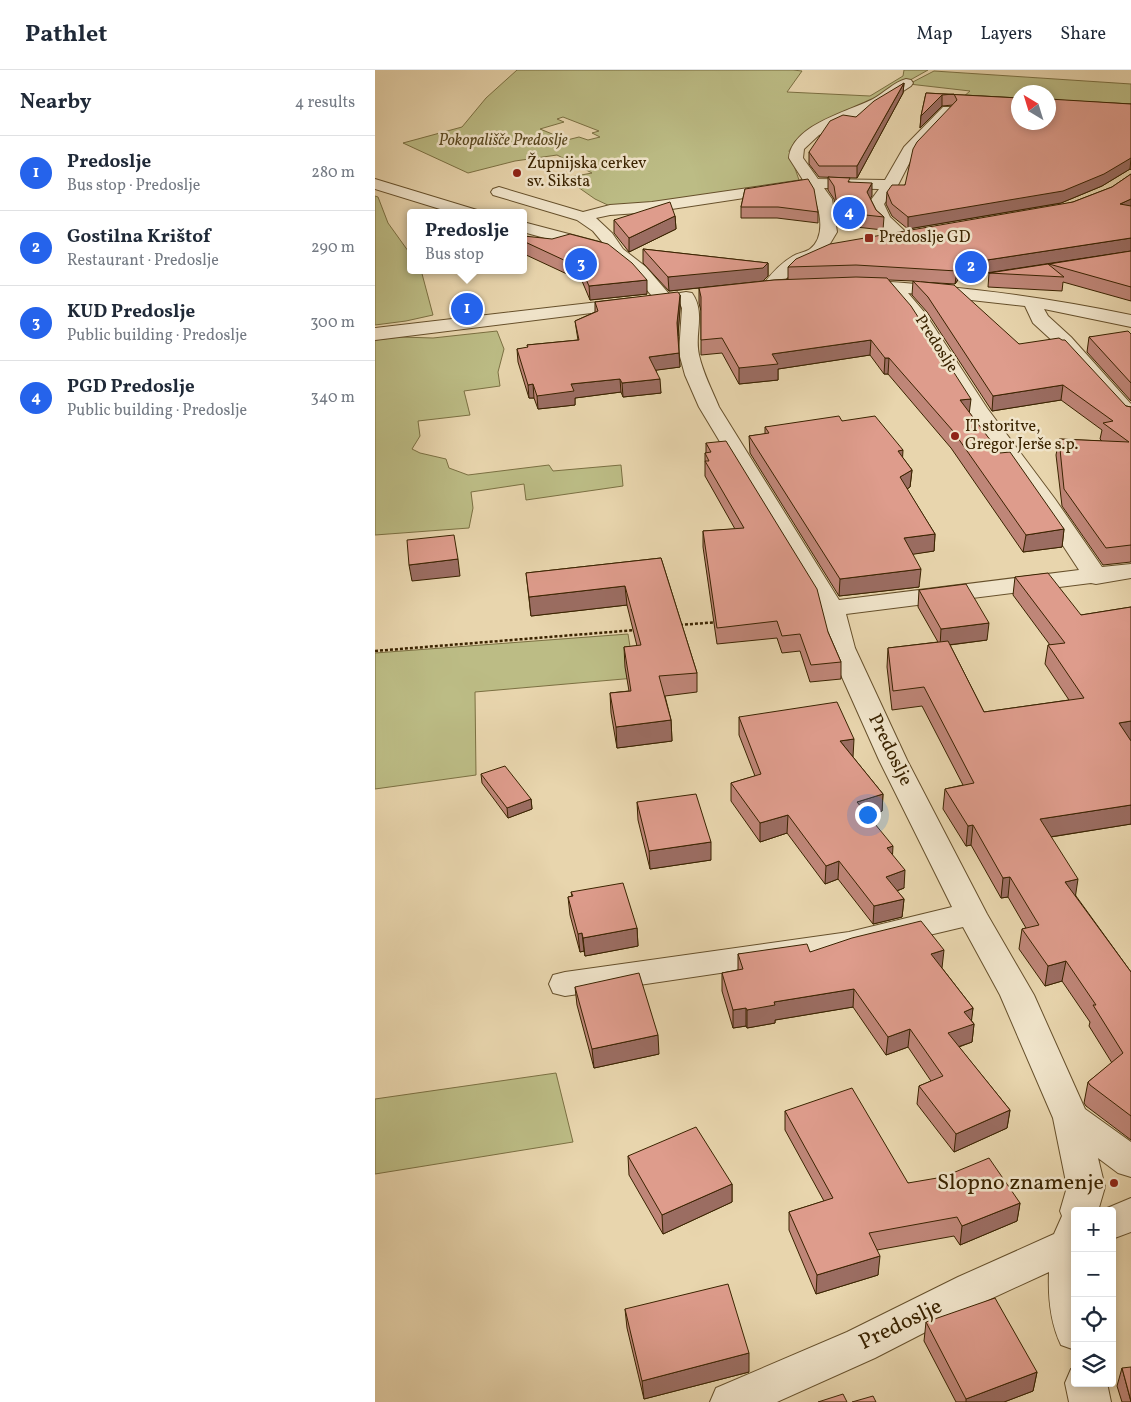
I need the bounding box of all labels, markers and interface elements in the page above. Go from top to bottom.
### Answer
text: Pathlet [25,18,107,52]
text: Map [916,22,952,47]
text: Layers [980,22,1032,47]
text: Share [1060,22,1106,47]
north arrow [1011,85,1056,130]
text: Nearby [20,88,91,117]
text: 4 results [295,92,355,114]
park label: Pokopališče Predoslje [438,130,568,152]
text: Predoslje [67,149,151,175]
place label: Župnijska cerkev sv. Siksta [527,152,647,193]
text: 1 [33,162,39,184]
text: 280 m [311,162,355,184]
marker: Župnijska cerkev sv. Siksta [511,167,523,179]
text: Bus stop · Predoslje [67,175,200,197]
pin: 4 [833,194,865,232]
popup [407,209,527,274]
text: Predoslje [425,218,509,244]
text: Gostilna Krištof [67,224,210,250]
place label: Predoslje GD [879,227,971,249]
marker: Predoslje GD [863,232,875,244]
text: 2 [32,237,40,259]
text: 290 m [311,237,355,259]
text: Bus stop [425,244,484,266]
pin: 3 [565,245,597,283]
pin: 2 [955,248,987,286]
text: Restaurant · Predoslje [67,250,219,272]
pin: 1 [451,290,483,328]
text: KUD Predoslje [67,299,195,325]
street label: Predoslje [909,311,963,377]
text: 3 [32,312,40,334]
text: 300 m [310,312,355,334]
text: Public building · Predoslje [67,325,247,347]
text: PGD Predoslje [67,374,195,400]
text: 4 [31,387,41,409]
text: 340 m [311,387,355,409]
text: Public building · Predoslje [67,400,247,422]
place label: IT storitve, Gregor Jerše s.p. [965,416,1078,456]
marker: IT storitve, Gregor Jerše s.p. [949,430,961,442]
street label: Predoslje [861,710,919,790]
your location [855,802,881,828]
place label: Slopno znamenje [937,1168,1104,1199]
marker: Slopno znamenje [1108,1177,1120,1189]
map controls [1071,1207,1116,1387]
button: + [1071,1207,1116,1252]
button: − [1071,1252,1116,1297]
street label: Predoslje [854,1292,948,1358]
button: locate [1071,1297,1116,1342]
button: layers [1071,1342,1116,1387]

